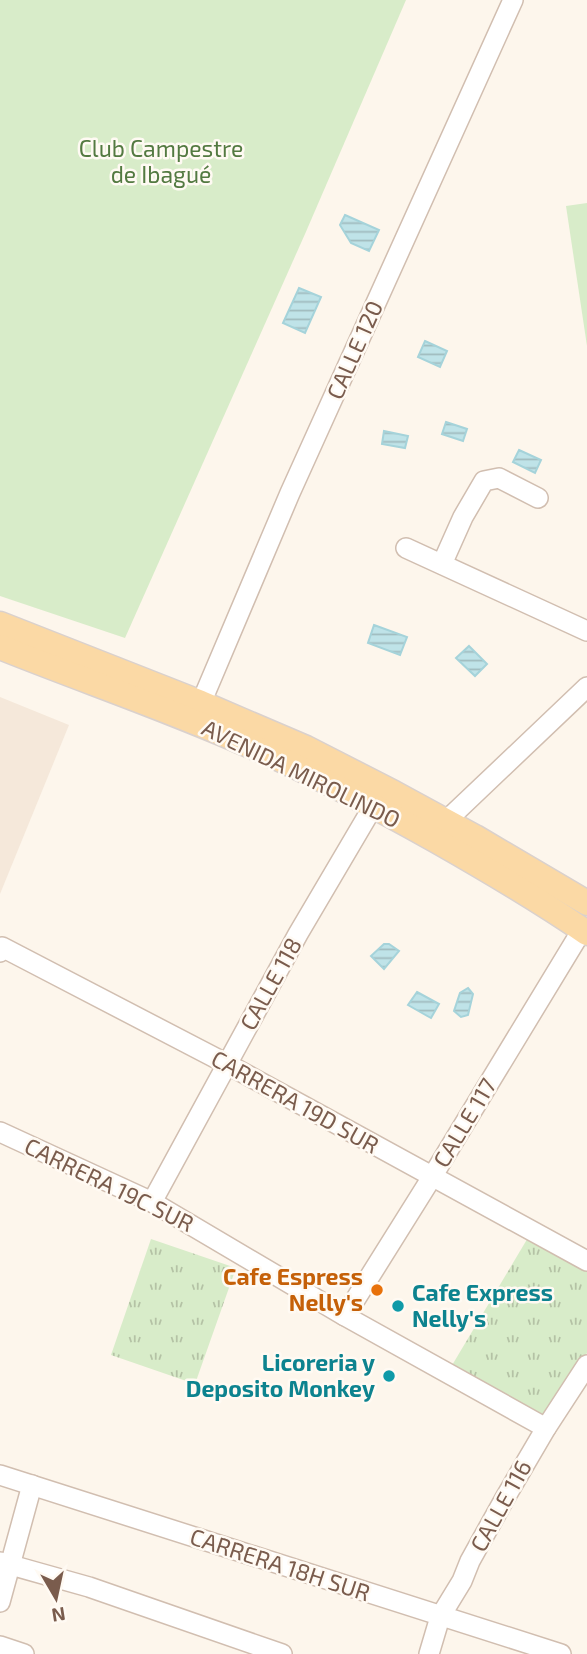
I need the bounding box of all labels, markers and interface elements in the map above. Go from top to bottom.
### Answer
park label: Club Campestre de Ibagué [79,134,243,188]
street label: CALLE 120 [320,296,388,403]
street label: AVENIDA MIROLINDO [198,713,405,833]
street label: CALLE 118 [233,932,307,1035]
street label: CARRERA 19D SUR [207,1044,384,1159]
street label: CALLE 117 [427,1073,502,1172]
street label: CARRERA 19C SUR [20,1131,199,1237]
place label: Cafe Espress Nelly's [223,1262,363,1316]
place label: Cafe Express Nelly's [412,1278,553,1332]
marker: Cafe Espress Nelly's [369,1282,385,1298]
marker: Cafe Express Nelly's [390,1298,406,1314]
place label: Licoreria y Deposito Monkey [186,1348,375,1402]
marker: Licoreria y Deposito Monkey [381,1368,397,1384]
street label: CALLE 116 [464,1455,537,1556]
street label: CARRERA 18H SUR [187,1522,374,1606]
north arrow [21,1563,91,1633]
text: N [50,1603,67,1628]

